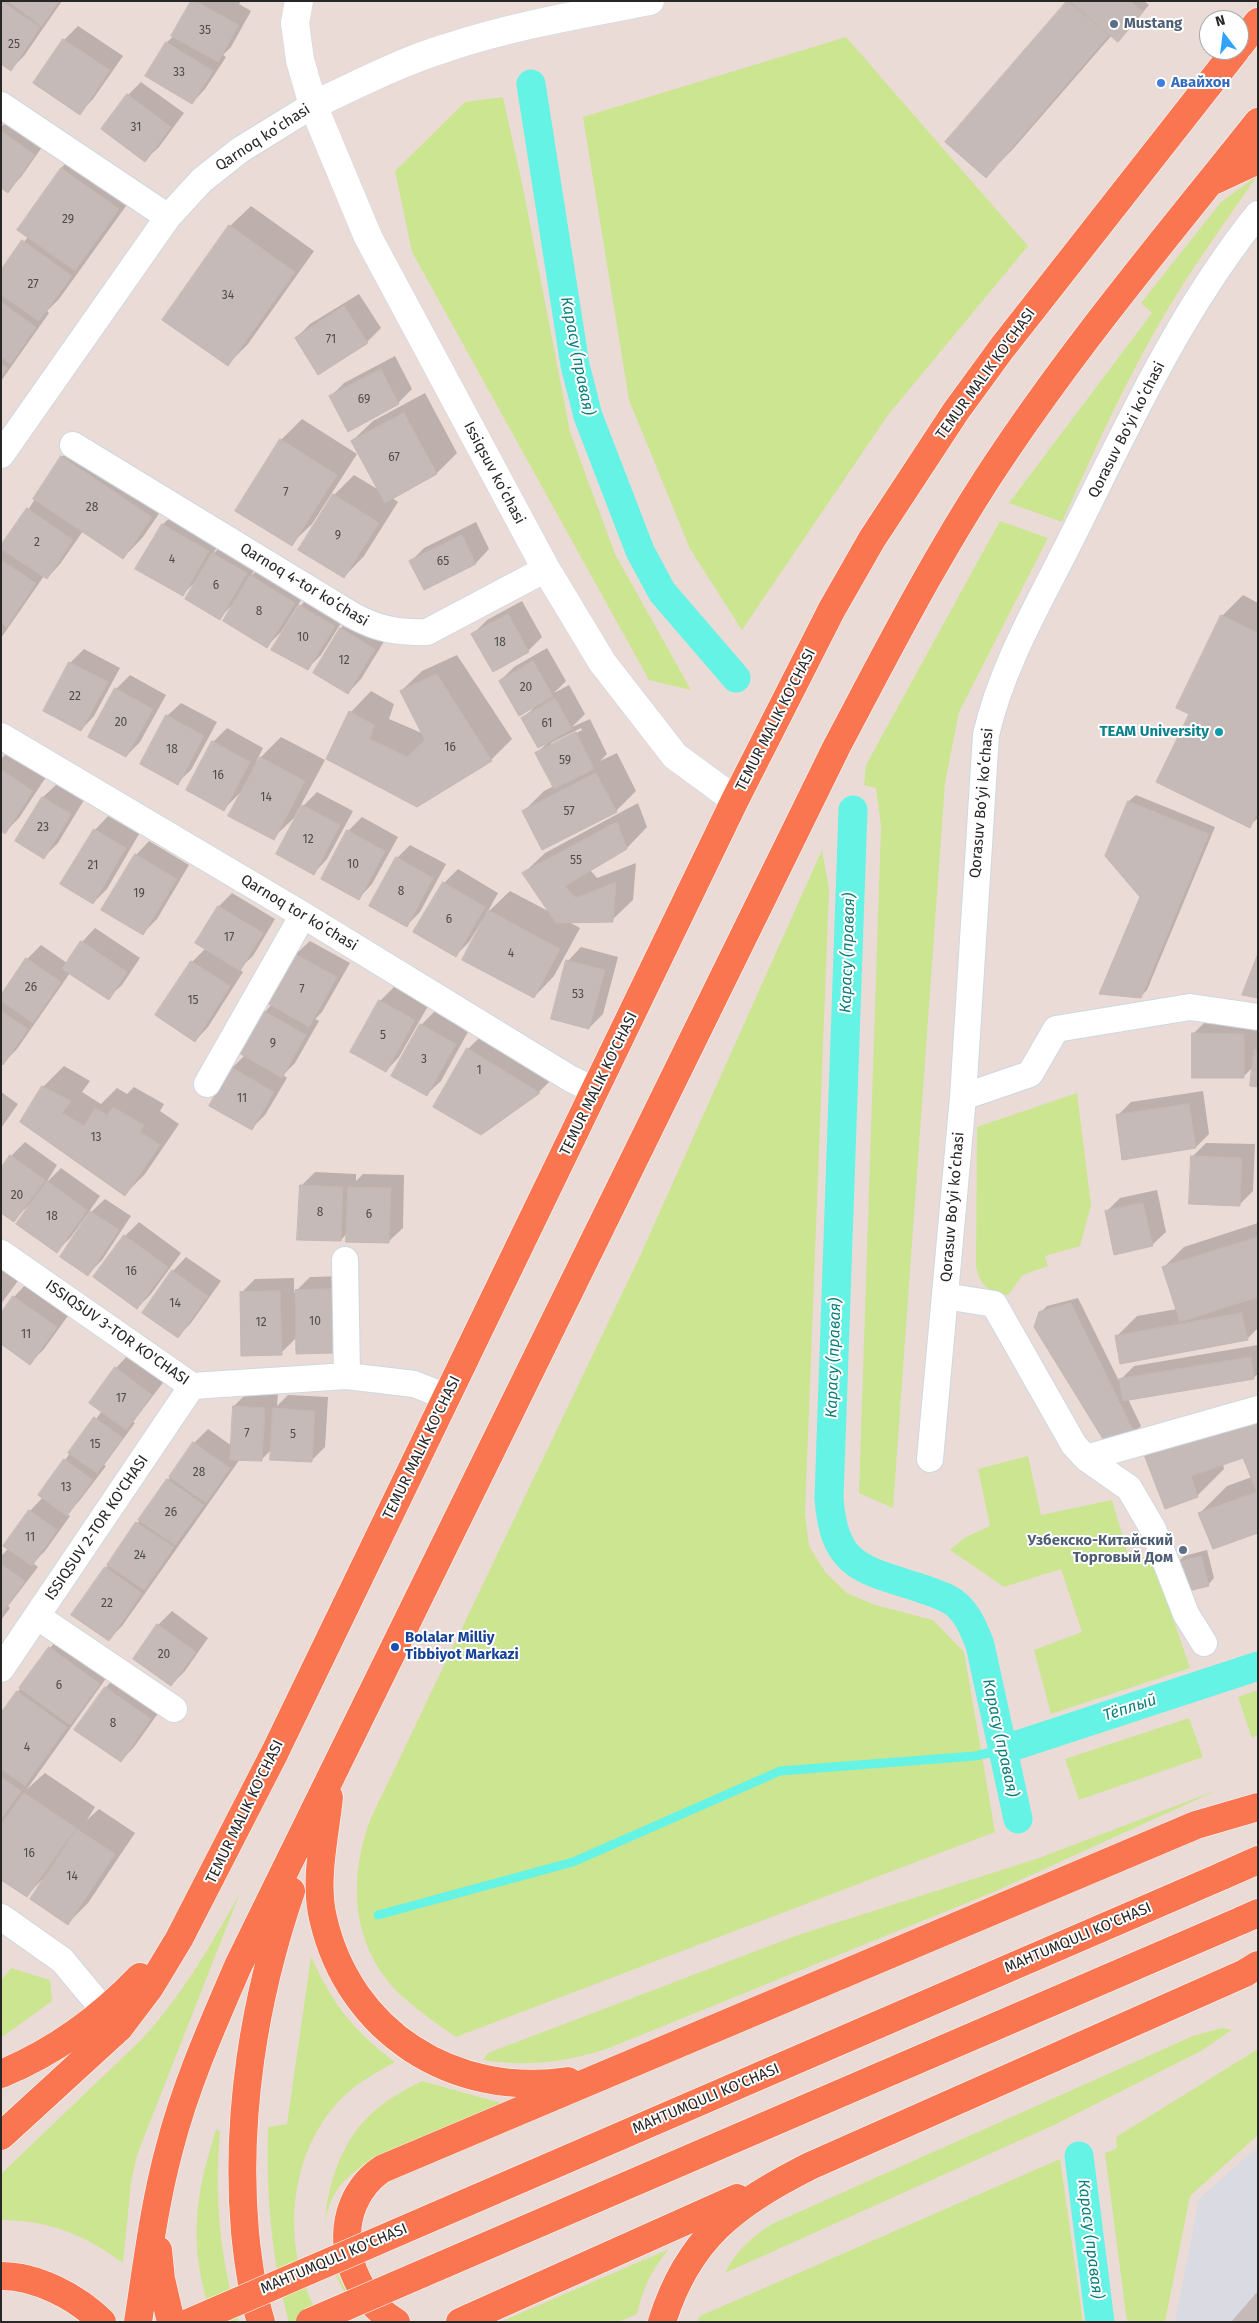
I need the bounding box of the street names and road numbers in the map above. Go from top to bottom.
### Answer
street label: Qarnoq koʻchasi [212,101,314,175]
street label: TEMUR MALIK KO'CHASI [932,305,1040,443]
street label: Qorasuv Bo‘yi koʻchasi [1085,359,1169,501]
street label: Issiqsuv koʻchasi [459,419,529,527]
street label: Qarnoq 4-tor koʻchasi [236,539,372,631]
street label: TEMUR MALIK KO'CHASI [732,646,820,794]
street label: Qorasuv Bo‘yi koʻchasi [966,727,998,879]
street label: Qarnoq tor koʻchasi [237,871,361,955]
street label: TEMUR MALIK KO'CHASI [556,1009,642,1159]
street label: Qorasuv Bo‘yi koʻchasi [937,1131,969,1283]
street label: ISSIQSUV 3-TOR KO'CHASI [42,1276,192,1390]
street label: TEMUR MALIK KO'CHASI [379,1373,465,1523]
street label: ISSIQSUV 2-TOR KO'CHASI [42,1452,152,1604]
street label: TEMUR MALIK KO'CHASI [202,1737,288,1887]
street label: MAHTUMQULI KO'CHASI [1002,1899,1154,1977]
street label: MAHTUMQULI KO'CHASI [630,2060,782,2138]
street label: MAHTUMQULI KO'CHASI [258,2220,410,2298]

